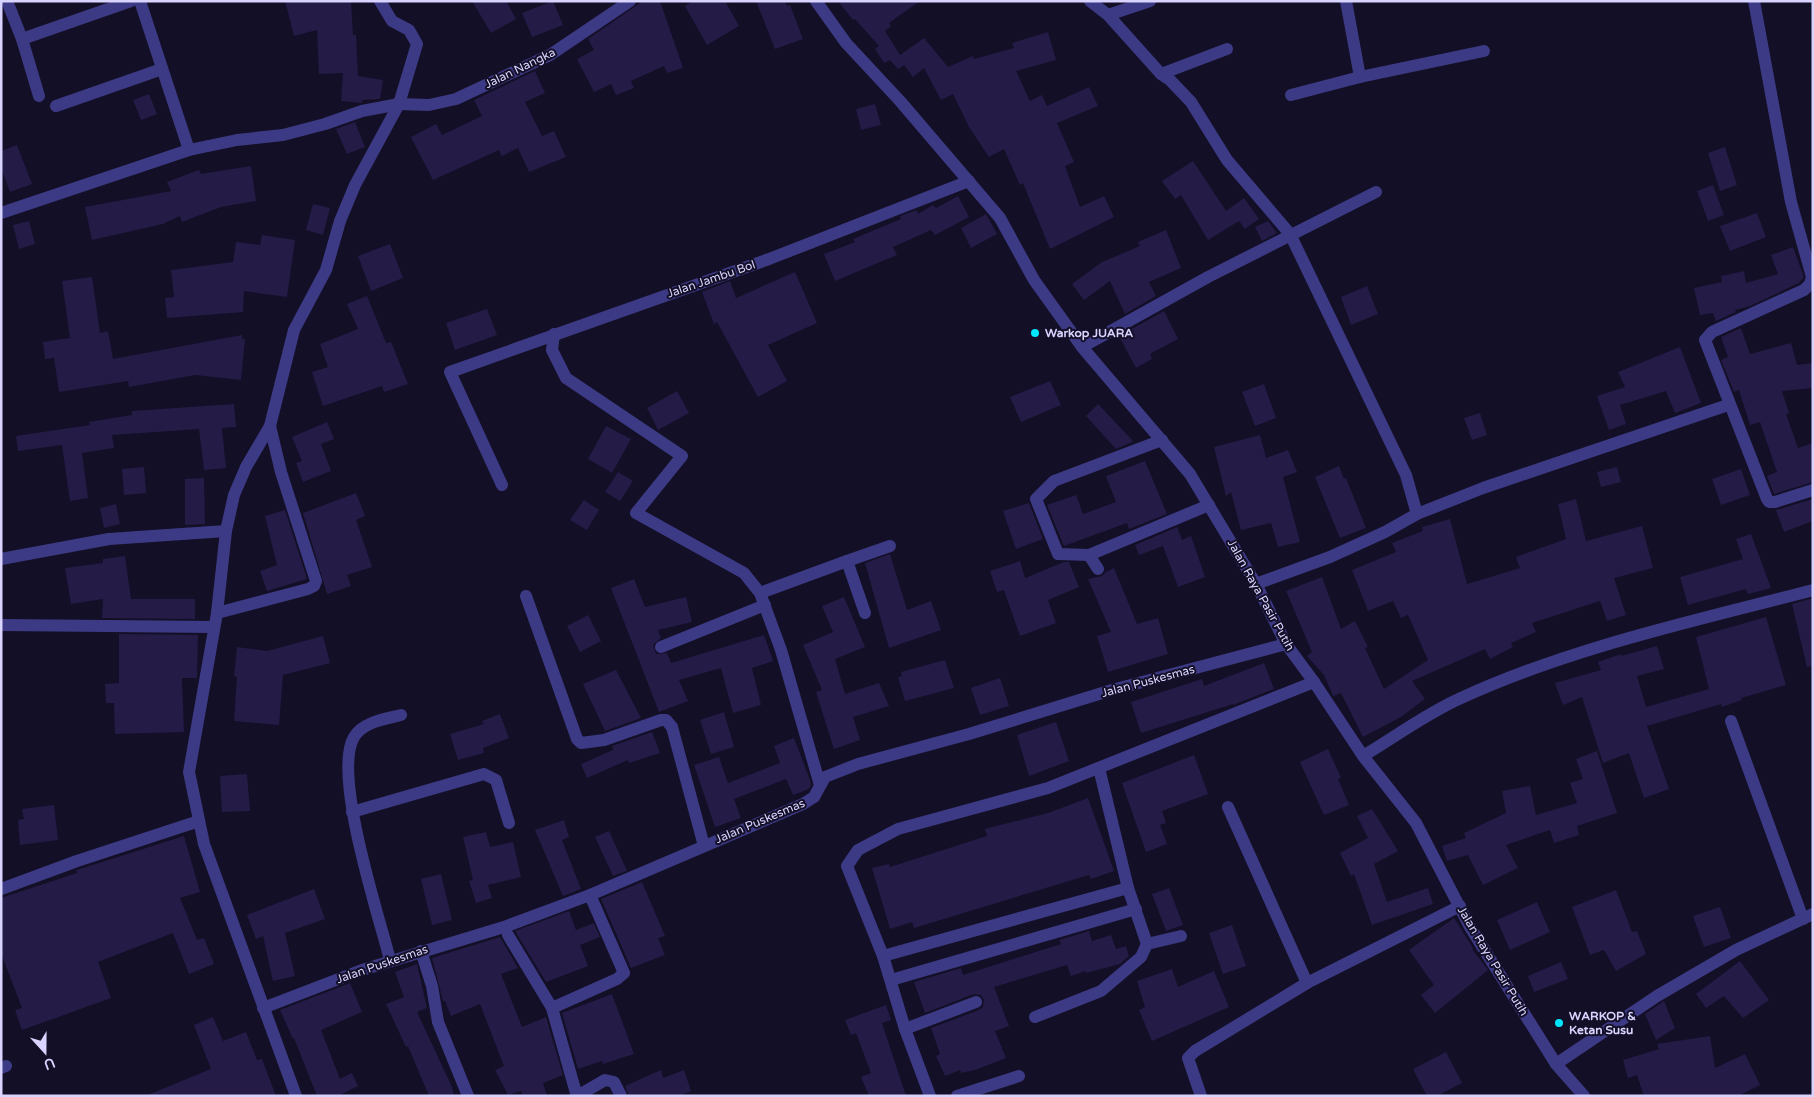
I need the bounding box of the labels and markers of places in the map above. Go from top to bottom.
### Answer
place label: Warkop JUARA [1045,326,1133,341]
marker: Warkop JUARA [1029,327,1041,339]
place label: WARKOP & Ketan Susu [1569,1009,1636,1037]
marker: WARKOP & Ketan Susu [1553,1017,1565,1029]

